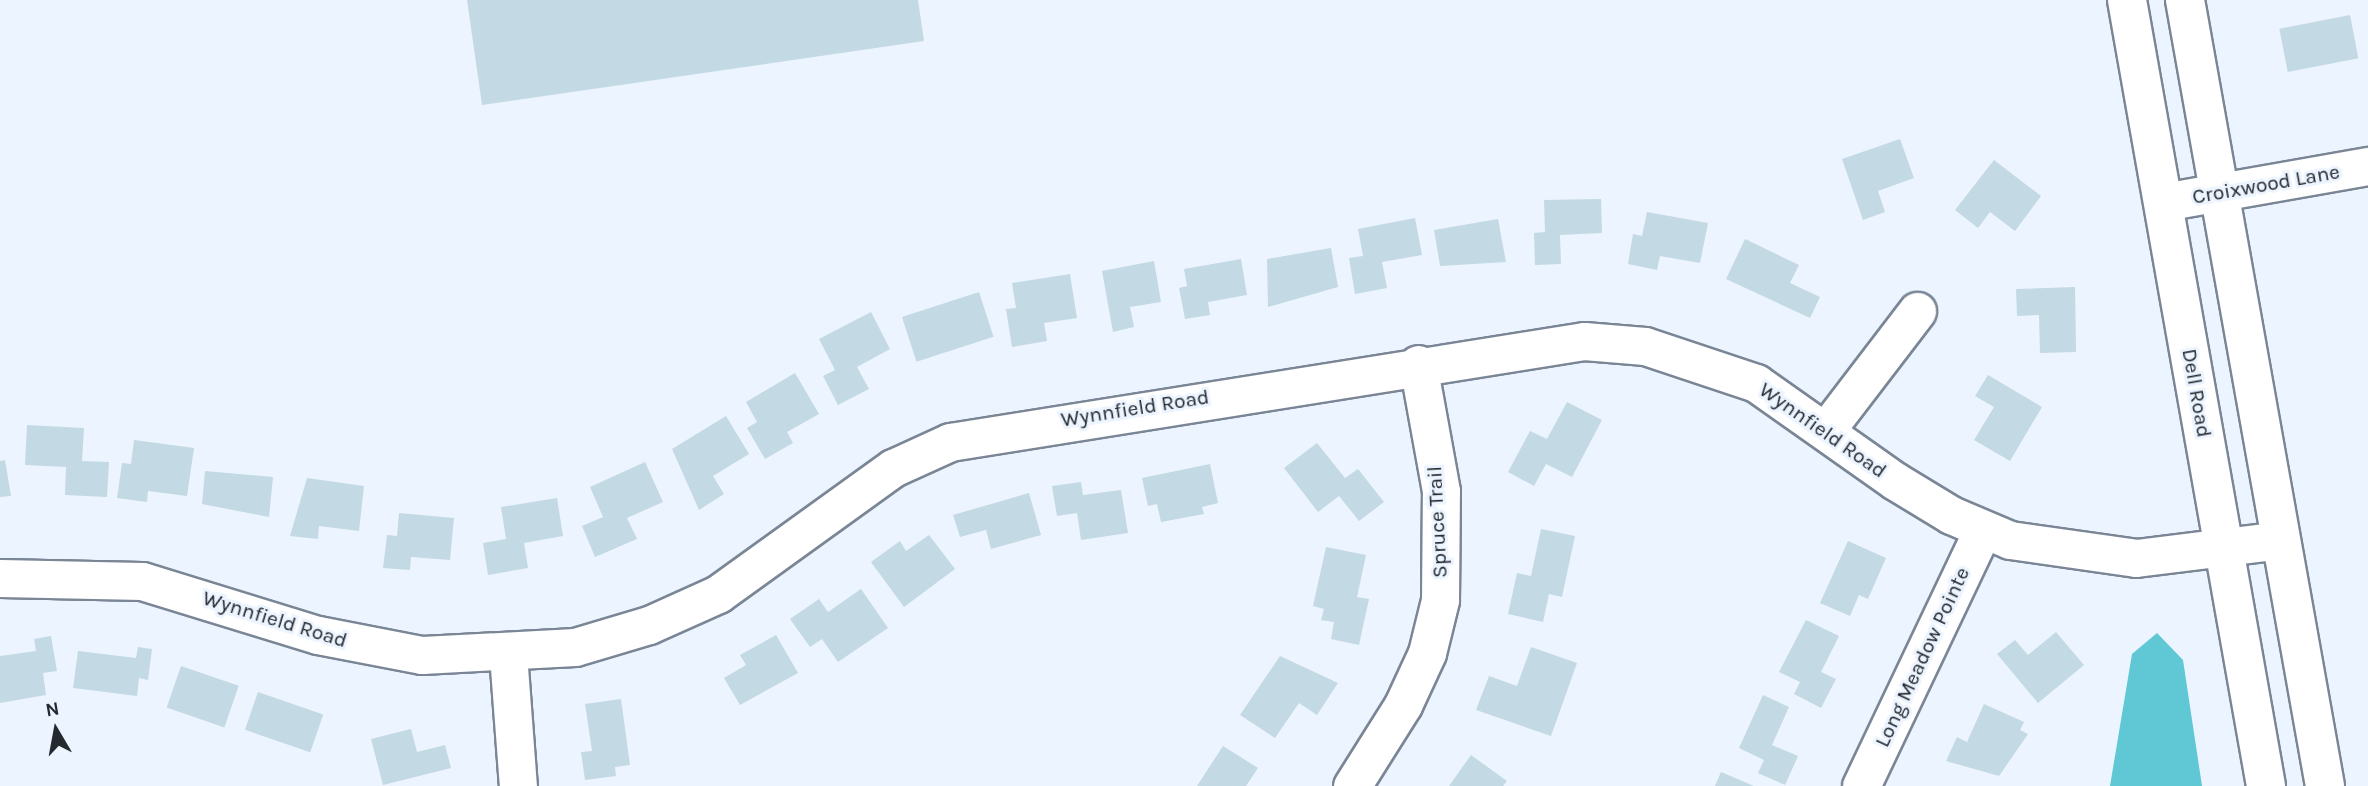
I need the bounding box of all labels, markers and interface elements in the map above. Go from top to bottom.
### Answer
street label: Croixwood Lane [2190,159,2342,209]
street label: Dell Road [2177,347,2217,439]
street label: Wynnfield Road [1754,377,1892,483]
street label: Wynnfield Road [1059,384,1211,432]
street label: Spruce Trail [1421,465,1453,579]
street label: Long Meadow Pointe [1869,563,1975,751]
street label: Wynnfield Road [200,585,350,653]
north arrow [21,695,91,765]
text: N [44,697,61,721]

